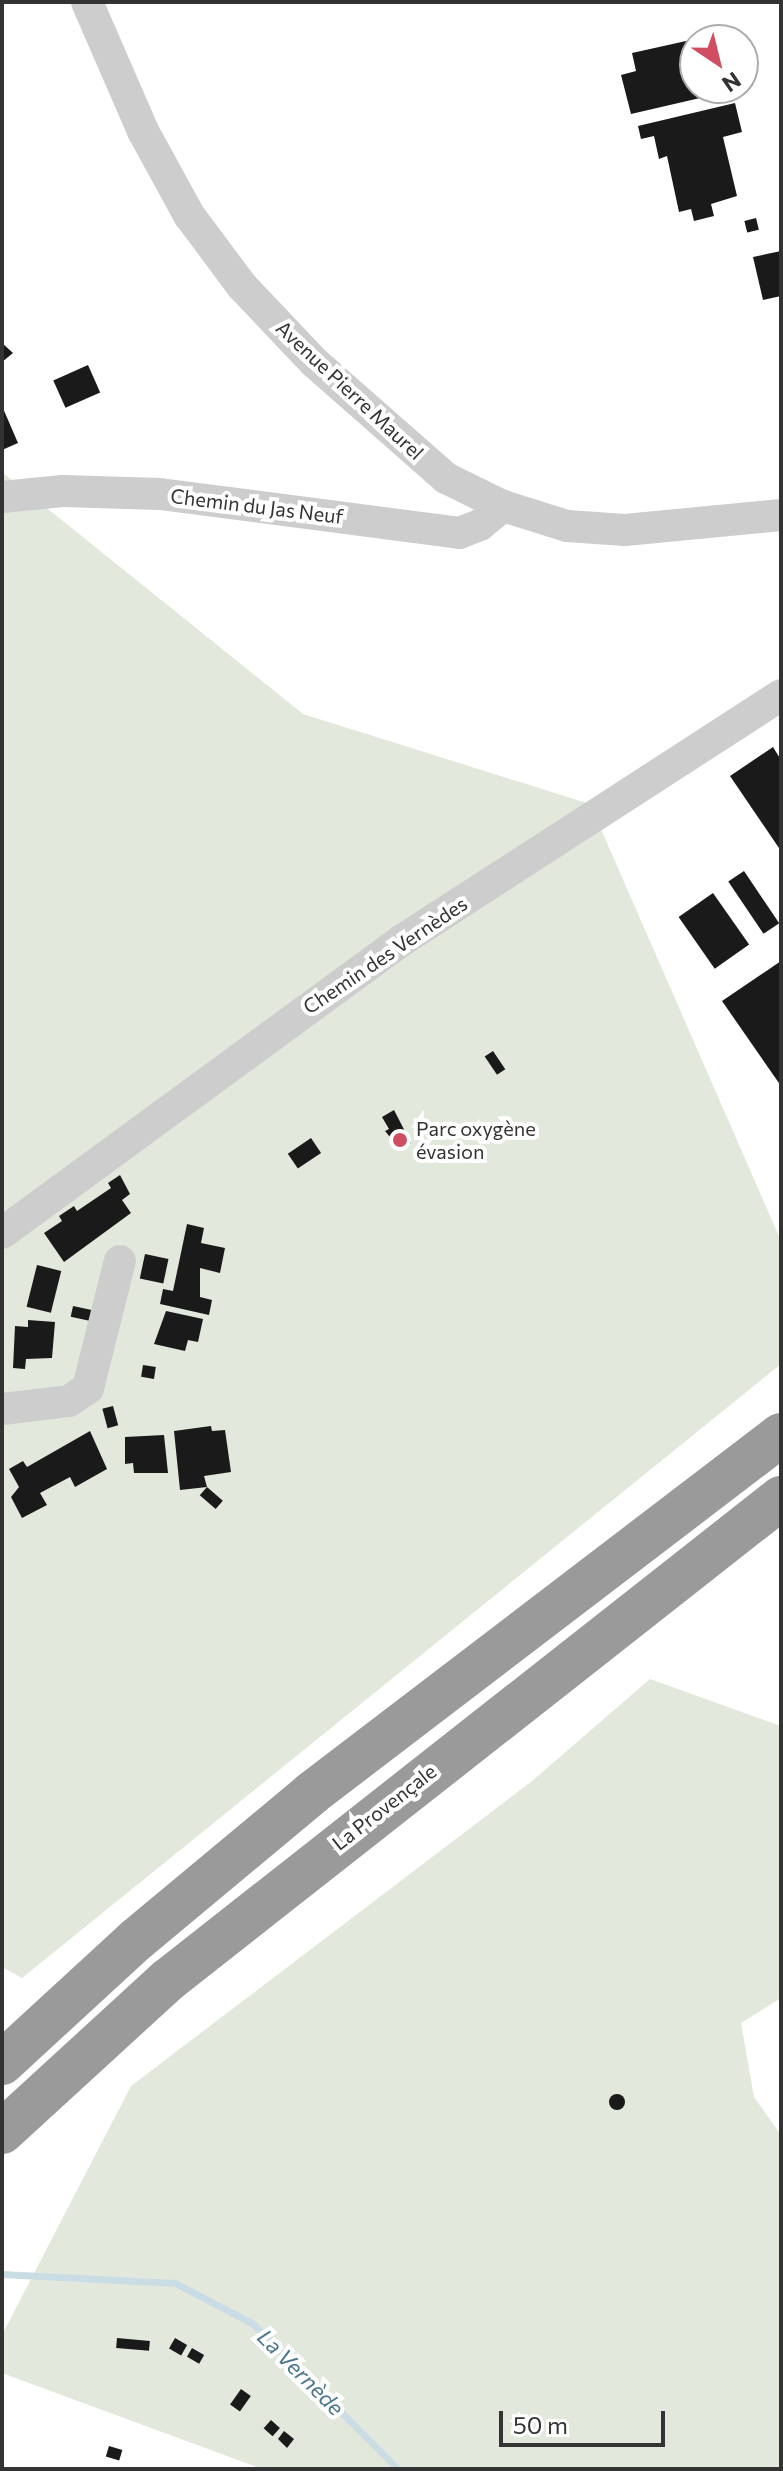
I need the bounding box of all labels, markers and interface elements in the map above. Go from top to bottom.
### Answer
north arrow [679,24,759,104]
text: N [717,67,746,98]
street label: Avenue Pierre Maurel [271,316,429,464]
street label: Chemin du Jas Neuf [169,483,345,529]
street label: Chemin des Vernèdes [298,891,472,1019]
place label: Parc oxygène évasion [416,1116,536,1163]
marker: Parc oxygène évasion [391,1131,409,1149]
street label: La Provençale [327,1759,441,1855]
water label: La Vernède [252,2323,350,2421]
scale bar [503,2395,669,2445]
text: 50 m [513,2410,568,2439]

